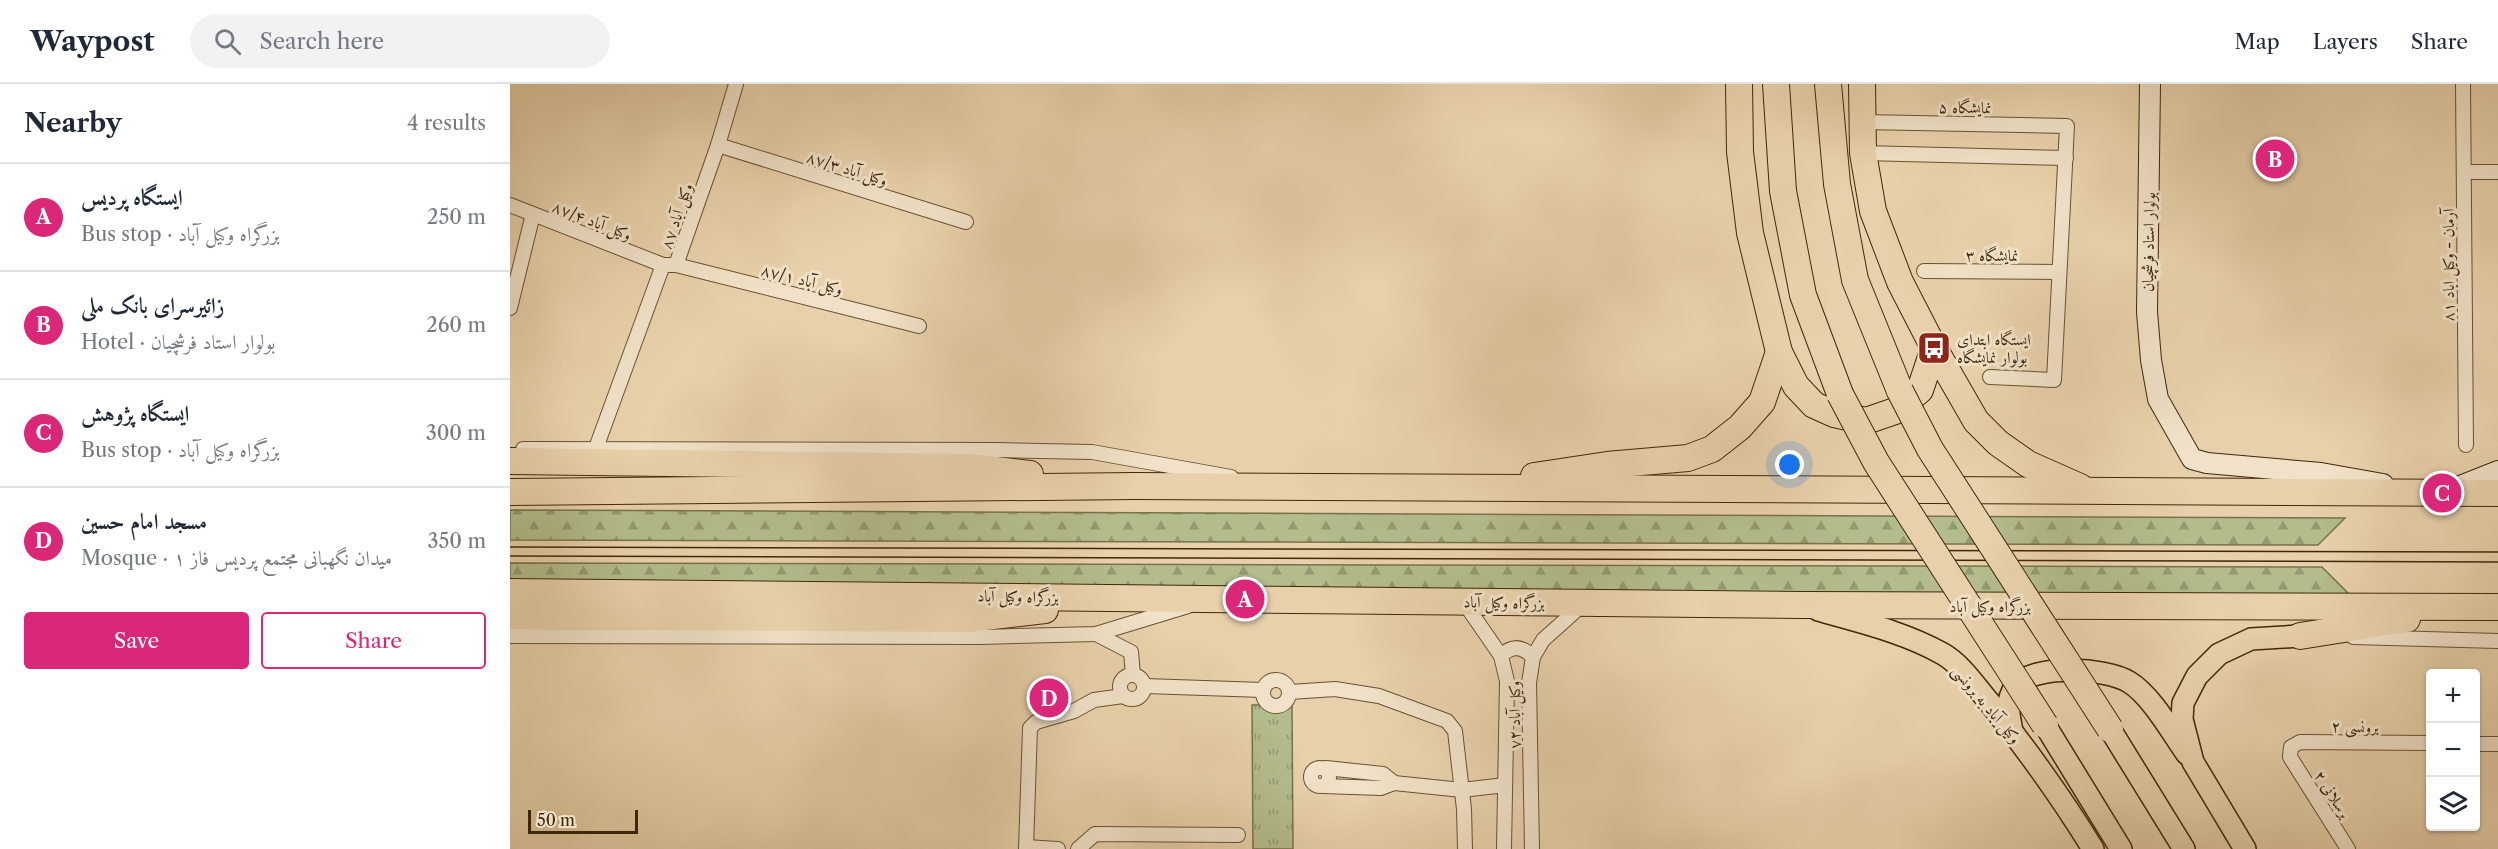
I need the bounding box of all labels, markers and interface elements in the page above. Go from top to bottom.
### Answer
search box [190,14,610,68]
text: Waypost [30,24,154,58]
icon: search [211,25,244,58]
text: Search here [259,28,384,55]
text: Map [2235,29,2280,54]
text: Layers [2313,29,2378,54]
text: Share [2411,29,2468,54]
street label: نمایشگاه ۵ [1938,97,1992,117]
text: Nearby [24,107,122,139]
text: 4 results [407,111,486,135]
pin: B [2256,136,2294,182]
street label: وکیل آباد ۸۷/۳ [804,146,890,192]
street label: وکیل آباد ۸۷ [655,181,698,252]
text: ایستگاه پردیس [81,184,183,211]
street label: بولوار استاد فرشچیان [2137,192,2161,292]
street label: وکیل آباد ۸۷/۴ [549,196,634,246]
text: A [36,205,51,229]
text: 250 m [427,205,486,229]
street label: آرمان - وکیل اباد ۸۱ [2438,207,2460,321]
text: Bus stop · بزرگراه وکیل آباد [81,222,280,246]
street label: نمایشگاه ۳ [1965,245,2019,265]
street label: وکیل آباد ۸۷/۱ [759,259,845,301]
text: زائیرسرای بانک ملی [81,292,225,319]
text: B [36,313,51,337]
text: 260 m [426,313,486,337]
place label: ایستگاه ابتدای بولوار نمایشگاه [1957,329,2031,368]
text: Hotel · بولوار استاد فرشچیان [81,330,275,354]
bus stop icon: ایستگاه ابتدای بولوار نمایشگاه [1916,330,1952,366]
text: ایستگاه پژوهش [81,400,189,427]
text: C [35,421,52,445]
text: 300 m [426,421,486,445]
text: Bus stop · بزرگراه وکیل آباد [81,438,280,462]
your location [1775,450,1804,479]
pin: C [2422,470,2462,516]
text: مسجد امام حسین [81,508,207,535]
text: D [35,529,52,553]
text: 350 m [428,529,486,553]
text: Mosque · میدان نگهبانی مجتمع پردیس فاز ۱ [81,546,392,570]
pin: A [1226,576,1264,622]
street label: بزرگراه وکیل آباد [977,585,1059,609]
street label: بزرگراه وکیل آباد [1463,591,1545,615]
street label: بزرگراه وکیل آباد [1949,596,2031,618]
button: Save [24,612,249,669]
button: Share [261,612,486,669]
street label: وکیل آباد به برونسی [1947,661,2026,749]
map controls [2426,669,2480,831]
button: + [2426,669,2480,723]
pin: D [1030,676,1068,720]
street label: ۷۲ وکیل آباد [1504,681,1526,749]
street label: برونسی ۲ [2331,716,2379,738]
button: − [2426,723,2480,777]
street label: برسلانی ۲ [2310,766,2356,822]
button: layers [2426,777,2480,831]
scale bar [528,807,638,834]
text: 50 m [537,810,575,830]

